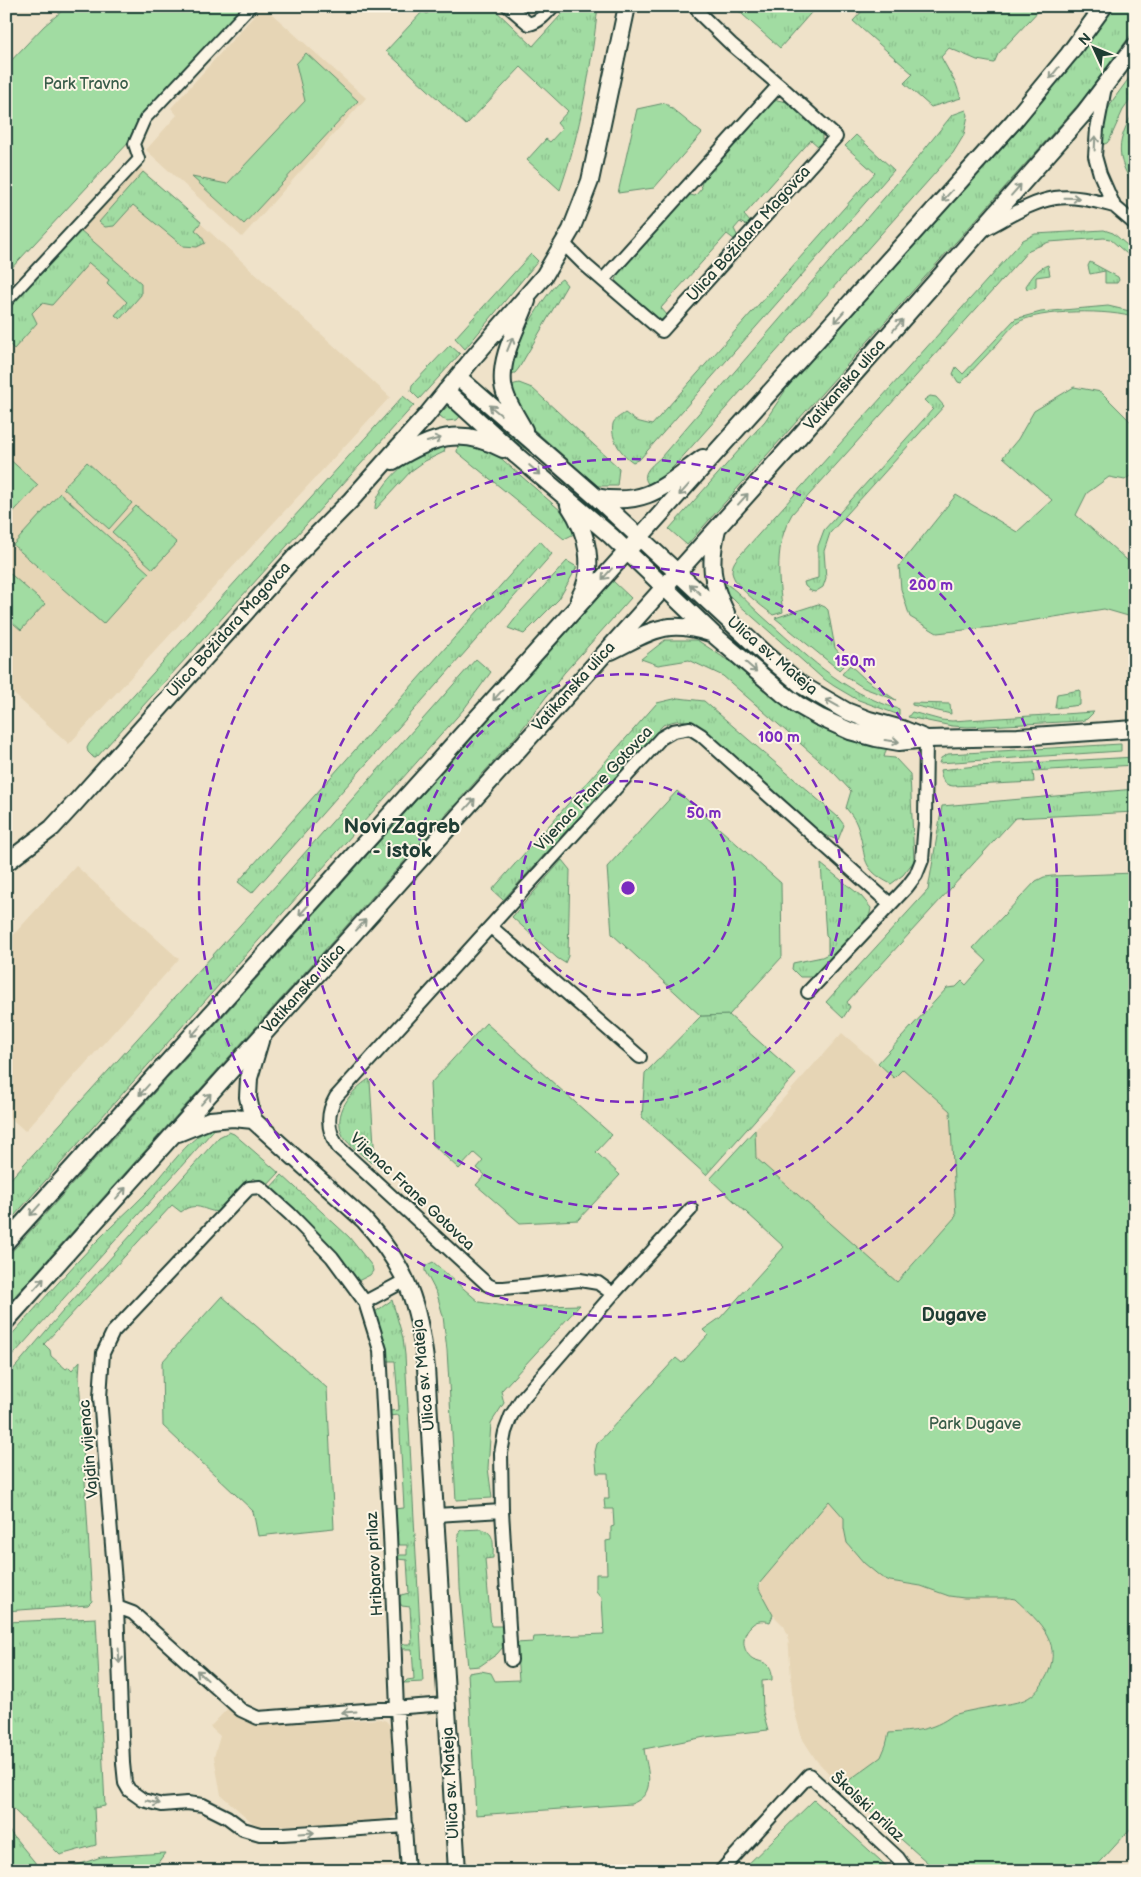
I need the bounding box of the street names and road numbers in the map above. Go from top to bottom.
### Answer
street label: Ulica Božidara Magovca [683,162,815,306]
street label: Vatikanska ulica [800,336,890,434]
street label: Ulica Božidara Magovca [163,558,295,702]
street label: Ulica sv. Mateja [723,613,821,699]
street label: Vatikanska ulica [529,638,619,736]
street label: Vijenac Frane Gotovca [531,723,657,855]
street label: Vatikanska ulica [259,940,349,1038]
street label: Vijenac Frane Gotovca [346,1129,478,1255]
street label: Ulica sv. Mateja [409,1318,439,1432]
street label: Vajdin vijenac [75,1399,103,1499]
street label: Hribarov prilaz [363,1511,387,1617]
street label: Ulica sv. Mateja [439,1726,463,1840]
street label: Školski prilaz [826,1767,909,1846]

